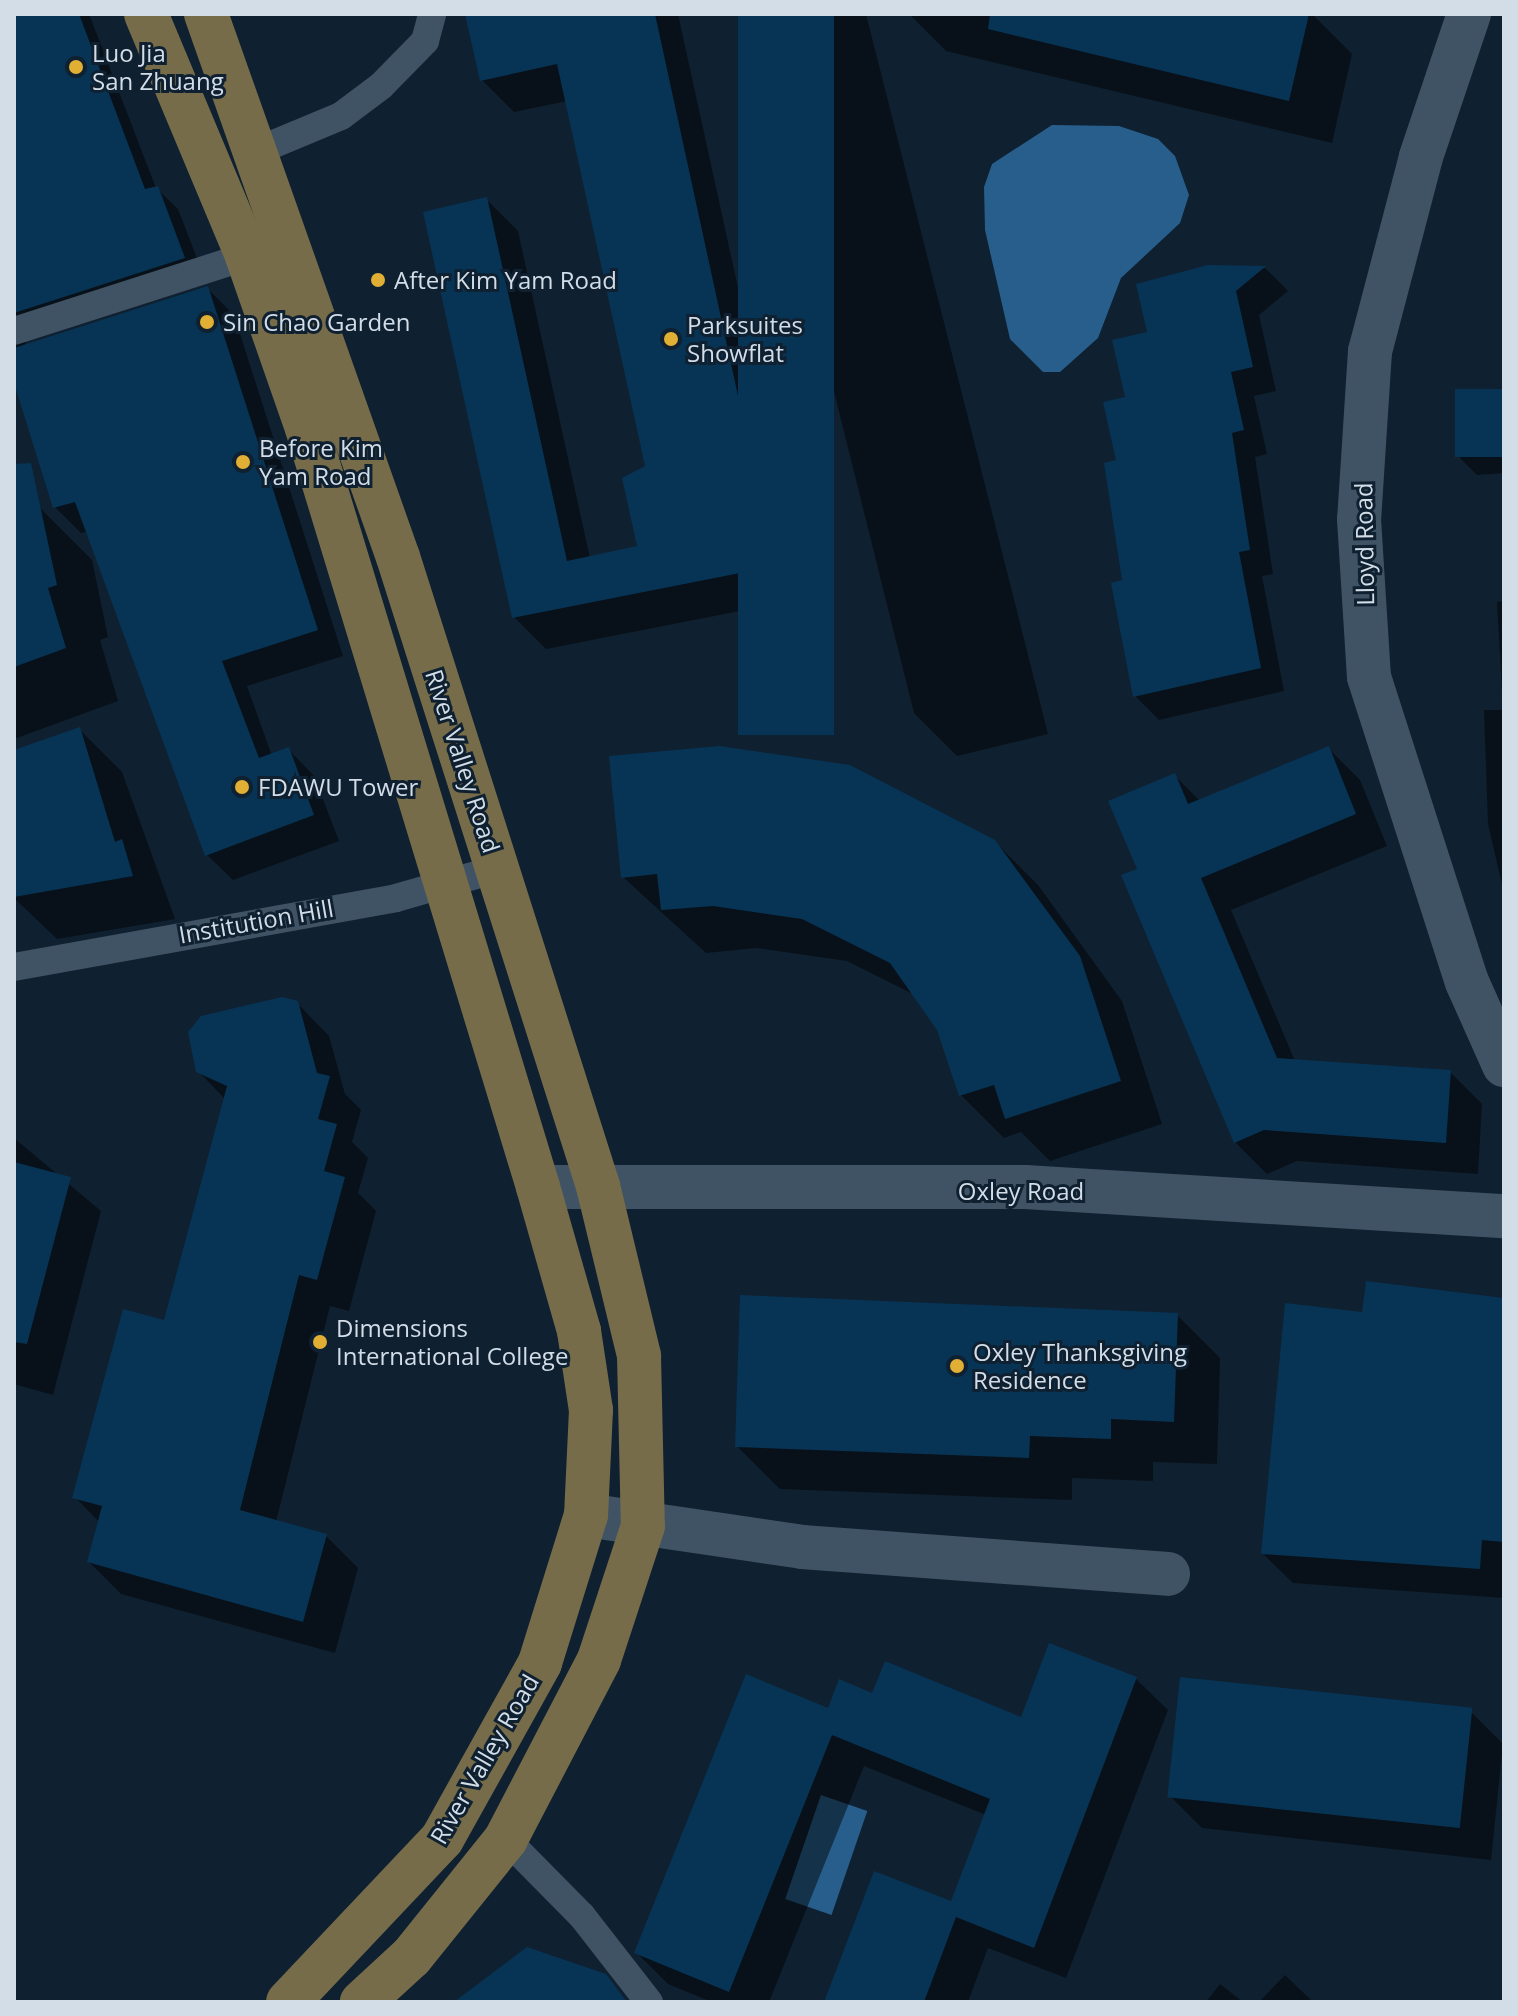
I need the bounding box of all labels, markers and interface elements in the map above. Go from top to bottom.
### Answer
place label: Luo Jia San Zhuang [92,39,224,95]
marker: Luo Jia San Zhuang [67,58,85,76]
place label: After Kim Yam Road [394,266,617,294]
marker: After Kim Yam Road [369,271,387,289]
place label: Sin Chao Garden [223,308,410,336]
place label: Parksuites Showflat [687,311,803,367]
marker: Sin Chao Garden [198,313,216,331]
marker: Parksuites Showflat [662,330,680,348]
place label: Before Kim Yam Road [259,434,383,490]
marker: Before Kim Yam Road [234,453,252,471]
street label: Lloyd Road [1349,482,1379,606]
street label: River Valley Road [420,666,506,856]
place label: FDAWU Tower [258,773,418,801]
marker: FDAWU Tower [233,778,251,796]
street label: Institution Hill [176,893,336,949]
street label: Oxley Road [958,1177,1084,1205]
place label: Dimensions International College [336,1314,568,1370]
marker: Dimensions International College [311,1333,329,1351]
place label: Oxley Thanksgiving Residence [973,1338,1187,1394]
marker: Oxley Thanksgiving Residence [948,1357,966,1375]
street label: River Valley Road [424,1669,544,1849]

